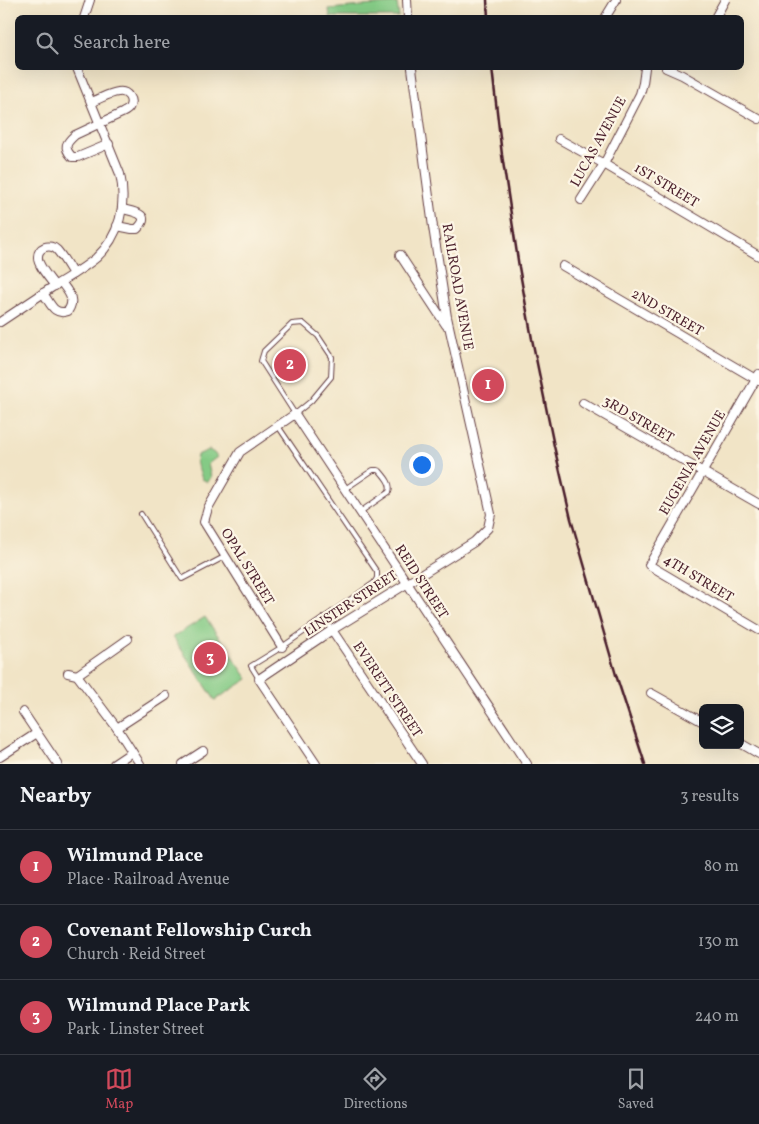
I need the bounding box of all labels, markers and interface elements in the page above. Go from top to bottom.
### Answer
search box [15,15,744,70]
icon: search [33,29,61,57]
text: Search here [73,30,170,56]
street label: LUCAS AVENUE [566,93,632,191]
street label: 1ST STREET [630,159,702,213]
street label: RAILROAD AVENUE [436,222,478,352]
street label: 2ND STREET [628,285,706,341]
pin: 2 [274,346,306,384]
pin: 1 [472,366,504,404]
street label: 3RD STREET [599,392,677,448]
street label: EUGENIA AVENUE [655,407,731,519]
your location [409,452,435,478]
street label: OPAL STREET [216,525,278,609]
street label: REID STREET [390,541,452,623]
street label: 4TH STREET [659,551,737,607]
street label: LINSTER STREET [300,567,402,641]
street label: EVERETT STREET [348,638,426,742]
pin: 3 [194,639,226,677]
map controls [699,704,744,749]
button: layers [699,704,744,749]
text: Nearby [20,782,91,811]
text: 3 results [680,786,739,808]
text: Wilmund Place [67,843,203,869]
text: 1 [33,856,39,878]
text: 80 m [704,856,739,878]
text: Place · Railroad Avenue [67,869,230,891]
text: Covenant Fellowship Curch [67,918,312,944]
text: 2 [32,931,40,953]
text: 130 m [698,931,739,953]
text: Church · Reid Street [67,944,206,966]
text: Wilmund Place Park [67,993,250,1019]
text: 3 [32,1006,40,1028]
text: 240 m [695,1006,739,1028]
text: Park · Linster Street [67,1019,204,1041]
tab: Map [105,1065,133,1114]
tab: Directions [343,1065,408,1114]
tab: Saved [618,1065,654,1114]

